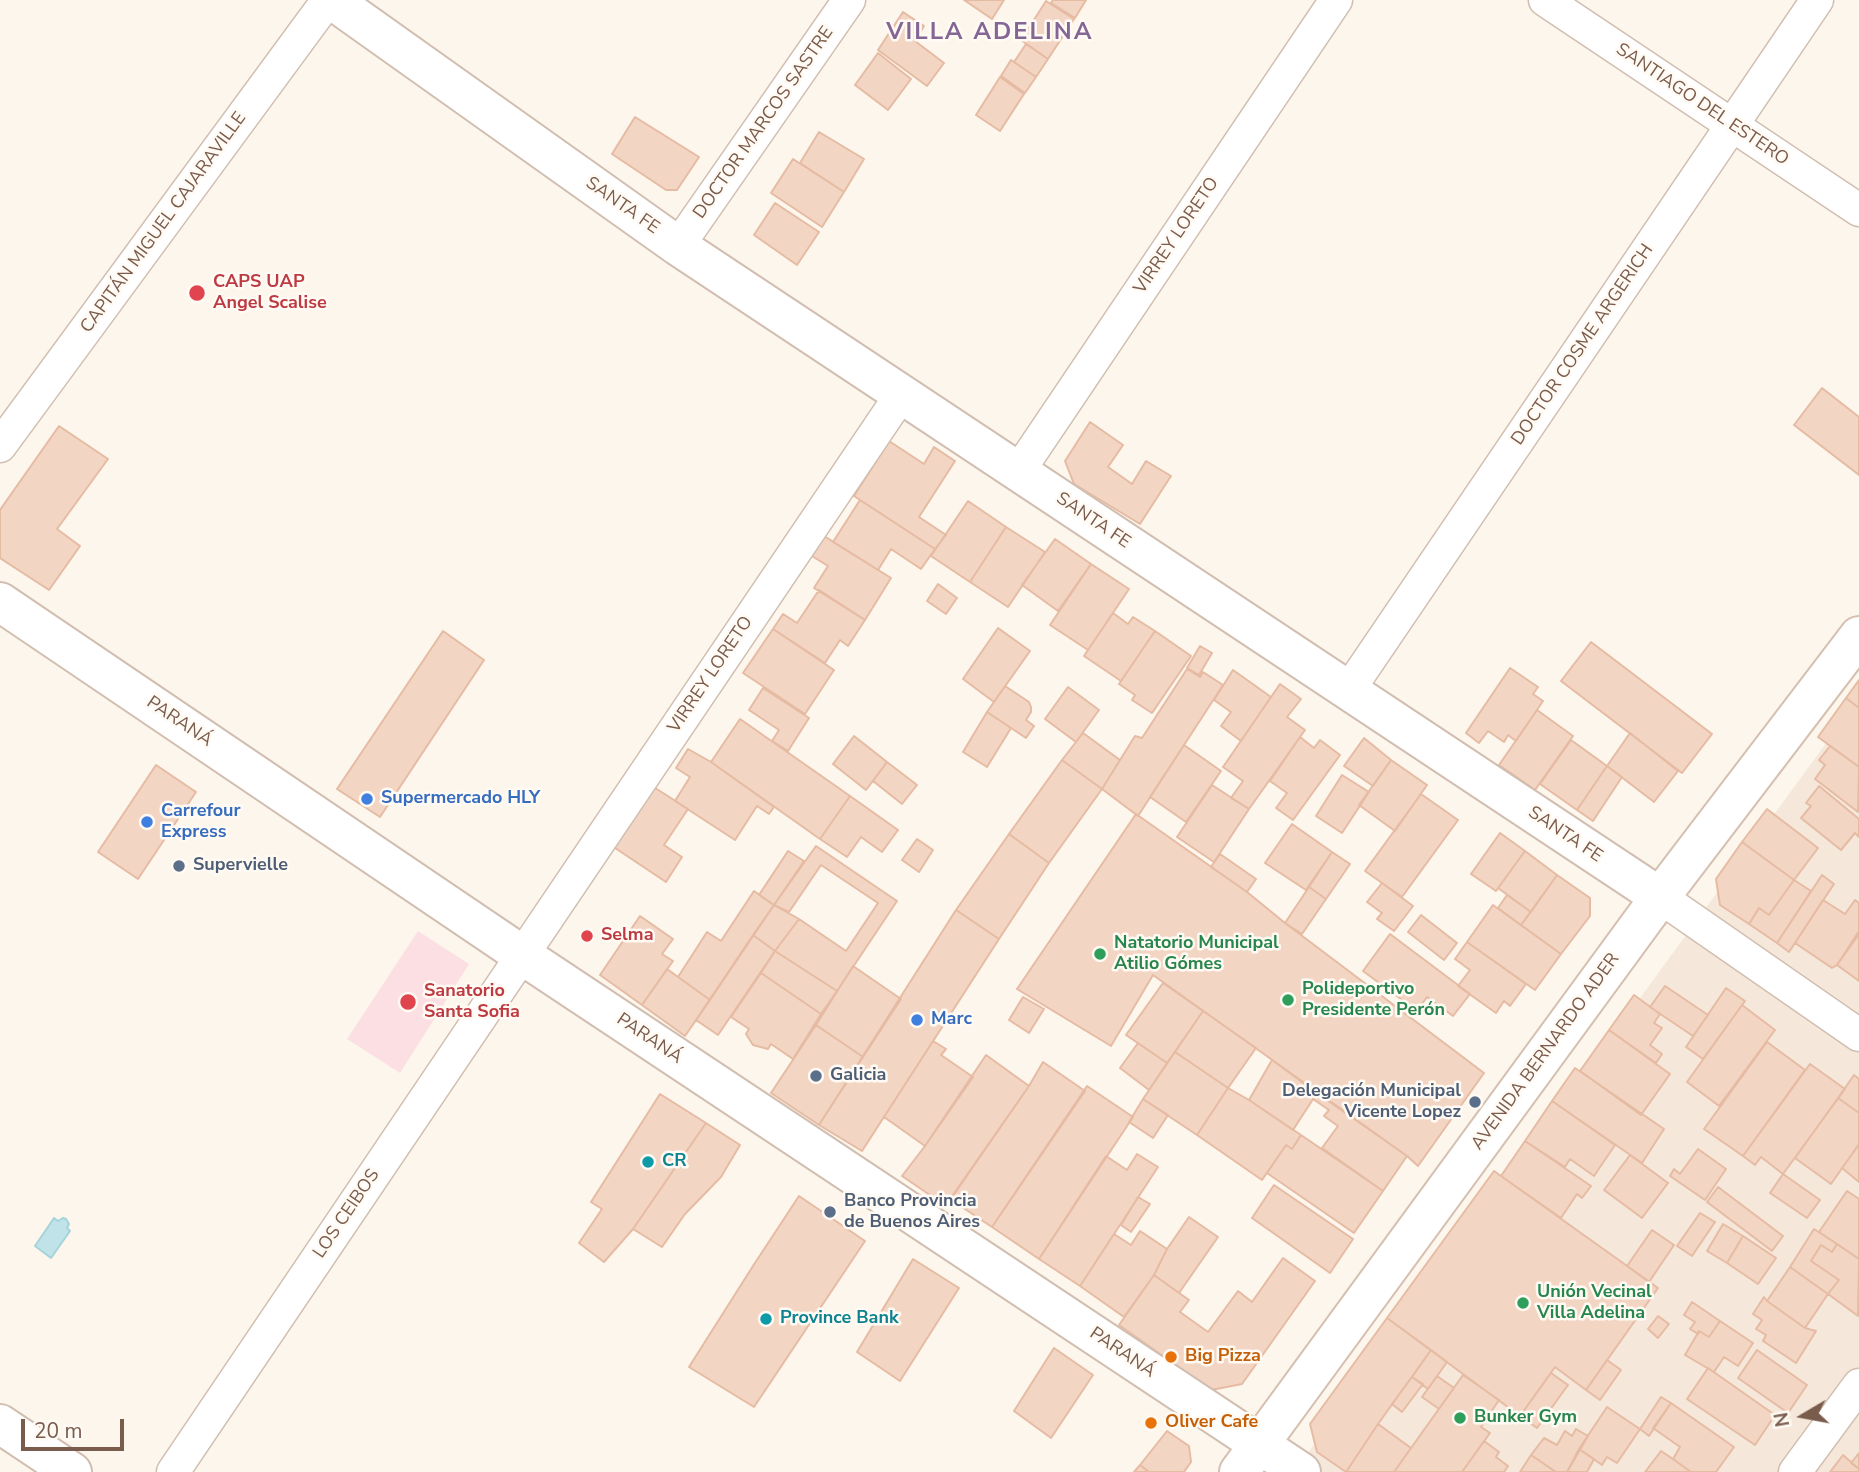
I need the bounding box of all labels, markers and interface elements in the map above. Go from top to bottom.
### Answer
district label: VILLA ADELINA [888,19,1092,47]
street label: DOCTOR MARCOS SASTRE [689,23,839,223]
street label: SANTIAGO DEL ESTERO [1611,39,1793,171]
street label: CAPITÁN MIGUEL CAJARAVILLE [77,108,251,338]
street label: SANTA FE [581,173,663,239]
street label: VIRREY LORETO [1130,174,1224,298]
street label: DOCTOR COSME ARGERICH [1508,240,1658,450]
place label: CAPS UAP Angel Scalise [213,272,327,314]
marker: CAPS UAP Angel Scalise [187,283,207,303]
street label: SANTA FE [1052,488,1134,554]
street label: VIRREY LORETO [664,613,758,737]
street label: PARANÁ [142,692,216,752]
place label: Supermercado HLY [381,788,540,810]
marker: Supermercado HLY [359,791,375,807]
place label: Carrefour Express [161,801,241,844]
street label: SANTA FE [1524,802,1606,868]
marker: Carrefour Express [139,814,155,830]
place label: Supervielle [193,855,288,877]
marker: Supervielle [171,858,187,874]
place label: Selma [601,925,653,947]
marker: Selma [579,928,595,944]
place label: Natatorio Municipal Atilio Gómes [1114,933,1279,976]
marker: Natatorio Municipal Atilio Gómes [1092,946,1108,962]
street label: AVENIDA BERNARDO ADER [1467,949,1625,1155]
place label: Polideportivo Presidente Perón [1302,979,1445,1021]
place label: Sanatorio Santa Sofia [424,981,520,1024]
marker: Sanatorio Santa Sofia [398,992,418,1012]
marker: Polideportivo Presidente Perón [1280,992,1296,1008]
street label: PARANÁ [612,1009,686,1069]
place label: Marc [931,1009,972,1031]
marker: Marc [909,1012,925,1028]
place label: Galicia [830,1065,886,1087]
marker: Galicia [808,1068,824,1084]
place label: Delegación Municipal Vicente Lopez [1282,1081,1461,1124]
marker: Delegación Municipal Vicente Lopez [1467,1094,1483,1110]
place label: CR [662,1151,687,1173]
marker: CR [640,1154,656,1170]
street label: LOS CEIBOS [309,1165,385,1263]
place label: Banco Provincia de Buenos Aires [844,1191,980,1234]
marker: Banco Provincia de Buenos Aires [822,1204,838,1220]
place label: Unión Vecinal Villa Adelina [1537,1282,1652,1324]
marker: Unión Vecinal Villa Adelina [1515,1295,1531,1311]
place label: Province Bank [780,1308,899,1330]
marker: Province Bank [758,1311,774,1327]
street label: PARANÁ [1085,1323,1159,1383]
place label: Big Pizza [1185,1346,1261,1368]
marker: Big Pizza [1163,1349,1179,1365]
north arrow [1768,1381,1838,1451]
scale bar [24,1406,128,1450]
place label: Bunker Gym [1474,1407,1577,1429]
marker: Bunker Gym [1452,1410,1468,1426]
text: N [1768,1410,1796,1429]
place label: Oliver Cafe [1165,1412,1258,1434]
marker: Oliver Cafe [1143,1415,1159,1431]
text: 20 m [34,1417,83,1445]

